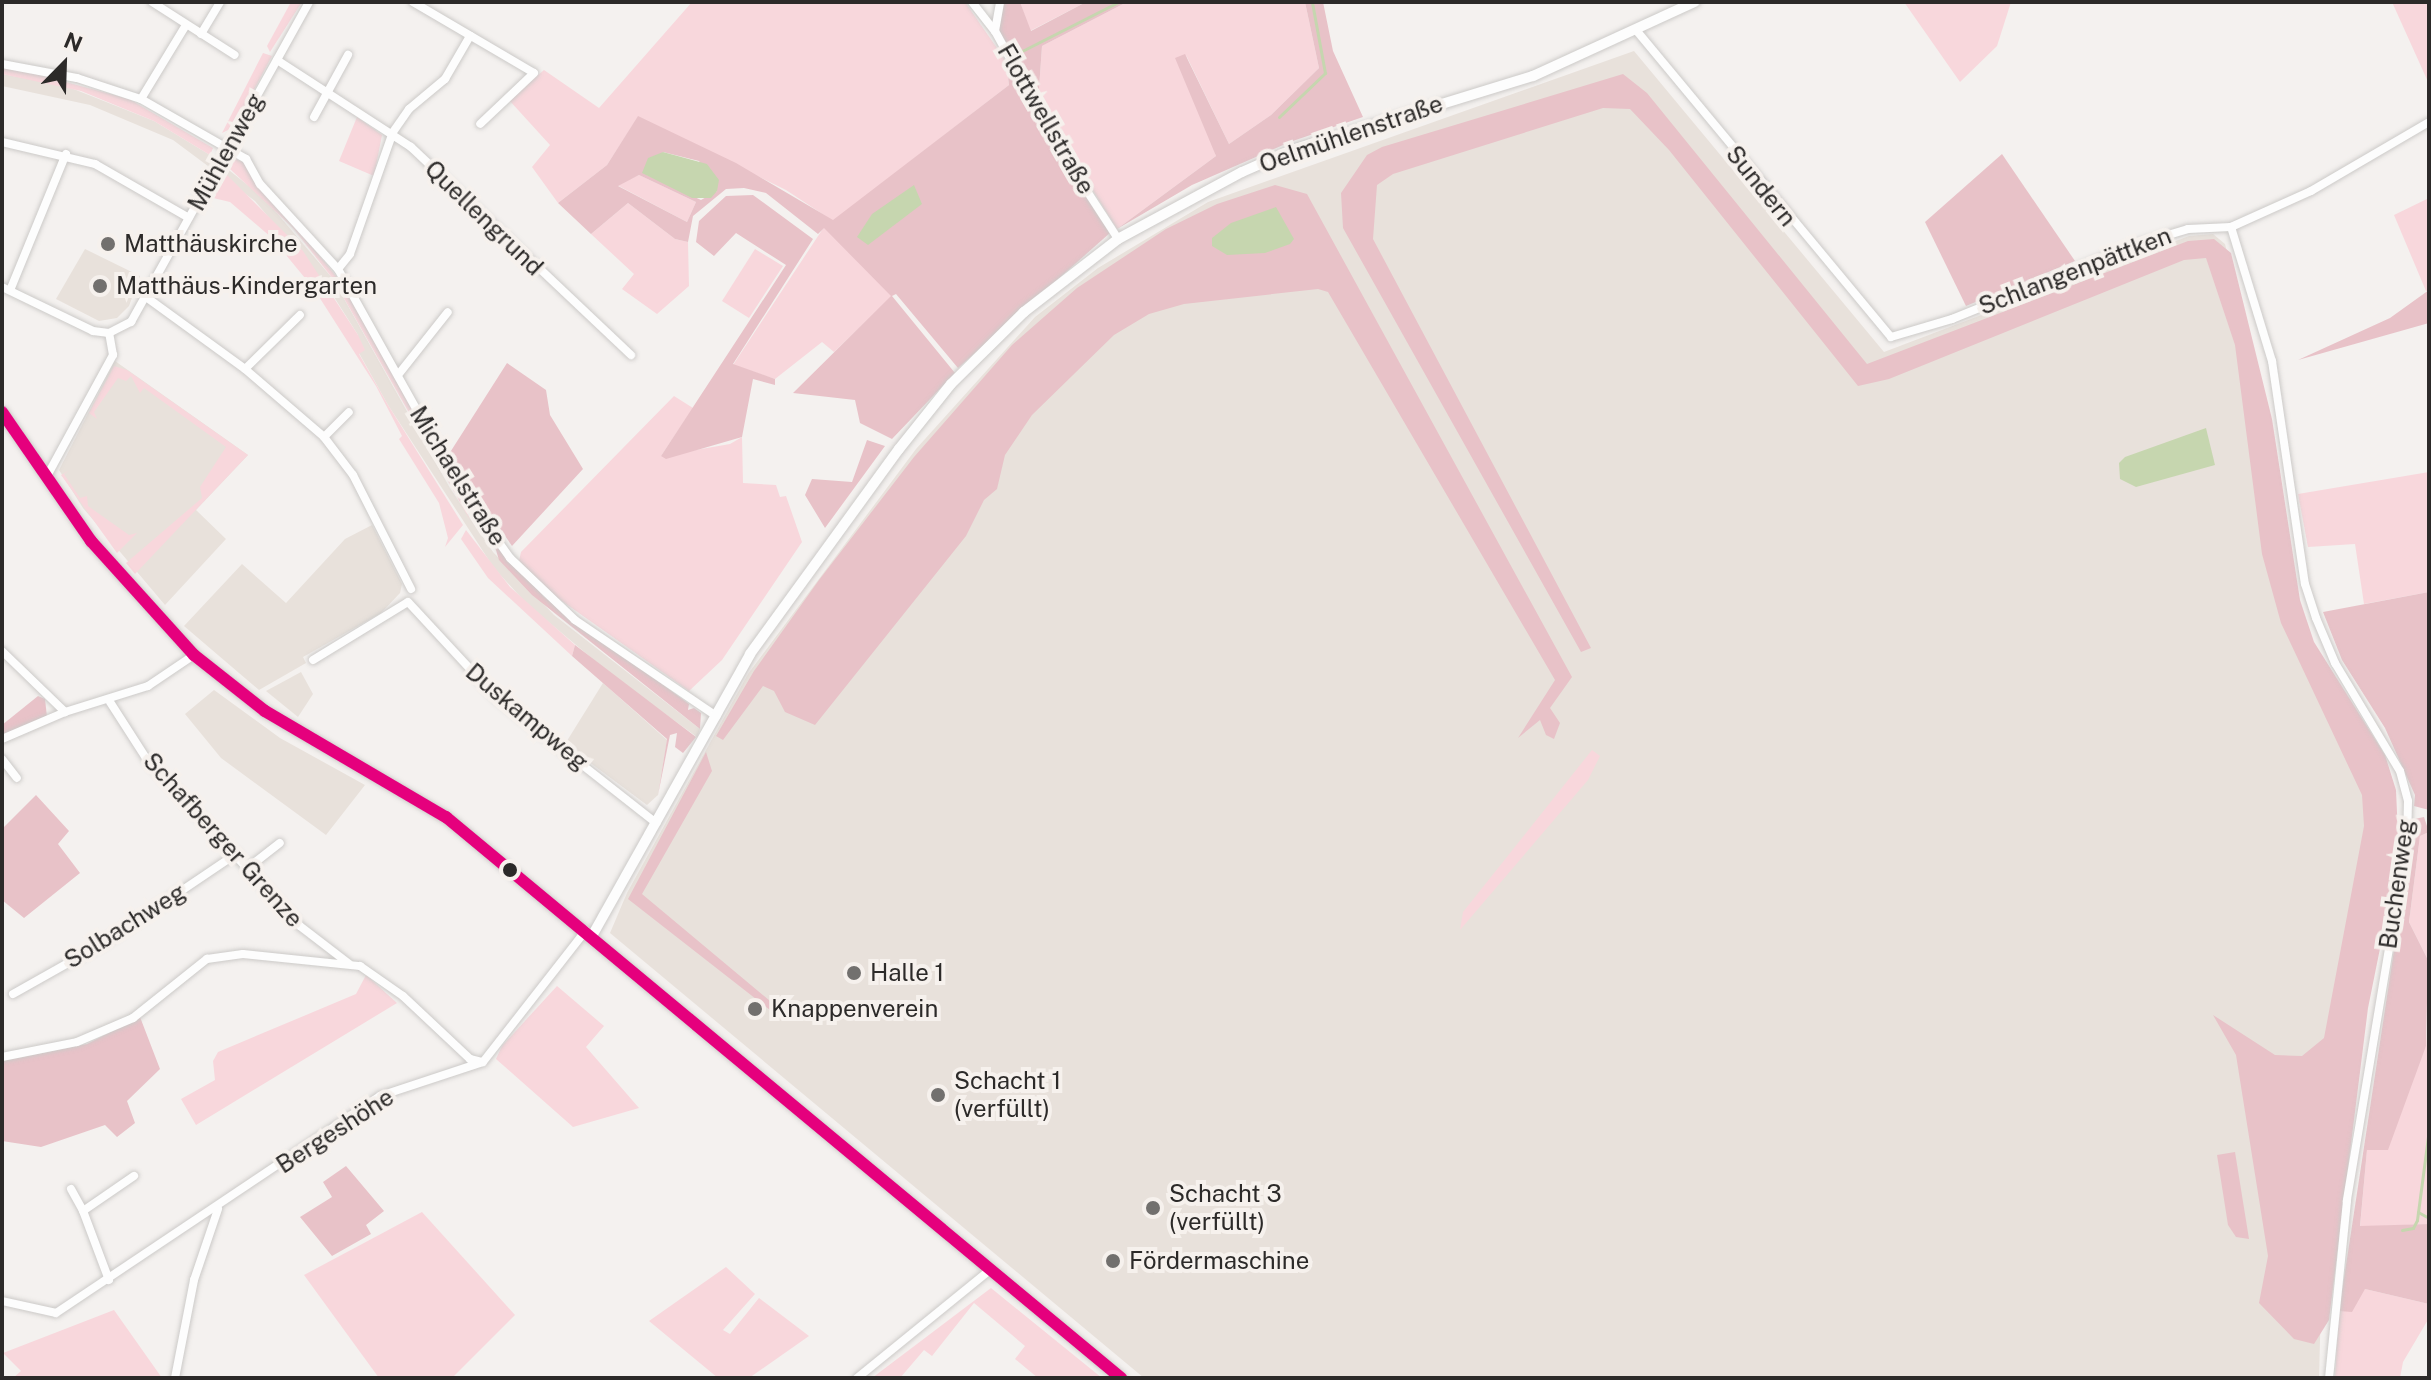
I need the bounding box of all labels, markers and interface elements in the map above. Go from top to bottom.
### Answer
north arrow [24,24,104,104]
text: N [60,27,86,57]
street label: Flottwellstraße [991,39,1101,199]
street label: Mühlenweg [182,88,270,216]
street label: Oelmühlenstraße [1256,89,1446,179]
street label: Sundern [1720,140,1802,232]
street label: Quellengrund [419,154,549,282]
street label: Schlangenpättken [1975,221,2175,321]
place label: Matthäuskirche [124,230,298,258]
marker: Matthäuskirche [99,235,117,253]
place label: Matthäus-Kindergarten [116,272,377,300]
marker: Matthäus-Kindergarten [91,277,109,295]
street label: Michaelstraße [404,401,512,551]
street label: Duskampweg [460,657,594,777]
street label: Schafberger Grenze [137,747,309,933]
street label: Buchenweg [2374,817,2420,951]
unlabelled marker [502,862,518,878]
street label: Solbachweg [59,877,191,975]
place label: Halle 1 [870,959,944,987]
marker: Halle 1 [845,964,863,982]
place label: Knappenverein [771,995,938,1023]
marker: Knappenverein [746,1000,764,1018]
place label: Schacht 1 (verfüllt) [954,1067,1061,1123]
street label: Bergeshöhe [271,1082,399,1180]
marker: Schacht 1 (verfüllt) [929,1086,947,1104]
place label: Schacht 3 (verfüllt) [1169,1180,1282,1236]
marker: Schacht 3 (verfüllt) [1144,1199,1162,1217]
place label: Fördermaschine [1129,1247,1309,1275]
marker: Fördermaschine [1104,1252,1122,1270]

